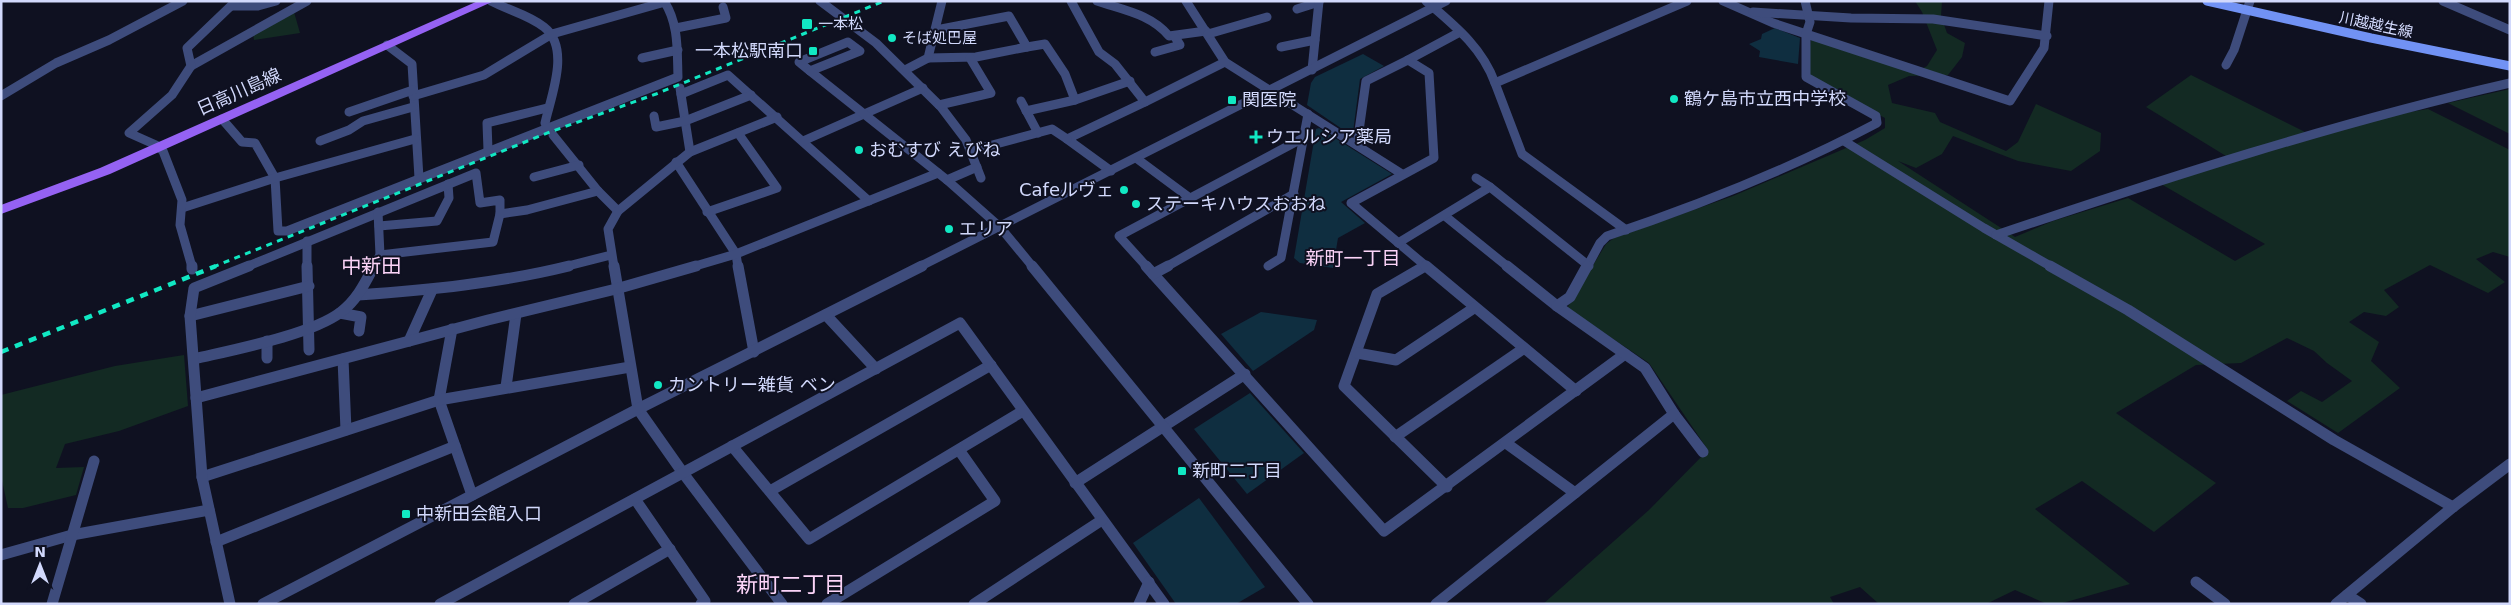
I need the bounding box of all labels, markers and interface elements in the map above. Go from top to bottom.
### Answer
street label: 川越越生線 [2337,8,2415,42]
place label: 一本松 [818,15,863,33]
marker: 一本松 [800,17,814,31]
place label: そば処巴屋 [902,29,977,47]
marker: そば処巴屋 [886,32,898,44]
place label: 一本松駅南口 [695,40,803,61]
marker: 一本松駅南口 [807,45,819,57]
street label: 日高川島線 [193,64,284,119]
place label: 鶴ケ島市立西中学校 [1684,88,1846,109]
place label: 関医院 [1242,89,1296,110]
marker: 鶴ケ島市立西中学校 [1668,93,1680,105]
marker: 関医院 [1226,94,1238,106]
place label: ウエルシア薬局 [1266,126,1392,147]
marker: ウエルシア薬局 [1250,131,1262,143]
place label: おむすび えびね [869,139,1001,160]
marker: おむすび えびね [853,144,865,156]
place label: Cafeルヴェ [1019,179,1114,200]
marker: Cafeルヴェ [1118,184,1130,196]
place label: ステーキハウスおおね [1146,193,1326,214]
marker: ステーキハウスおおね [1130,198,1142,210]
place label: エリア [959,218,1013,239]
marker: エリア [943,223,955,235]
district label: 新町一丁目 [1305,247,1401,269]
district label: 中新田 [341,254,401,278]
place label: カントリー雑貨 ベン [668,374,836,395]
marker: カントリー雑貨 ベン [652,379,664,391]
place label: 新町二丁目 [1192,460,1282,481]
marker: 新町二丁目 [1176,465,1188,477]
place label: 中新田会館入口 [416,503,542,524]
marker: 中新田会館入口 [400,508,412,520]
north arrow [15,540,65,590]
text: N [34,544,46,560]
district label: 新町二丁目 [736,572,846,597]

